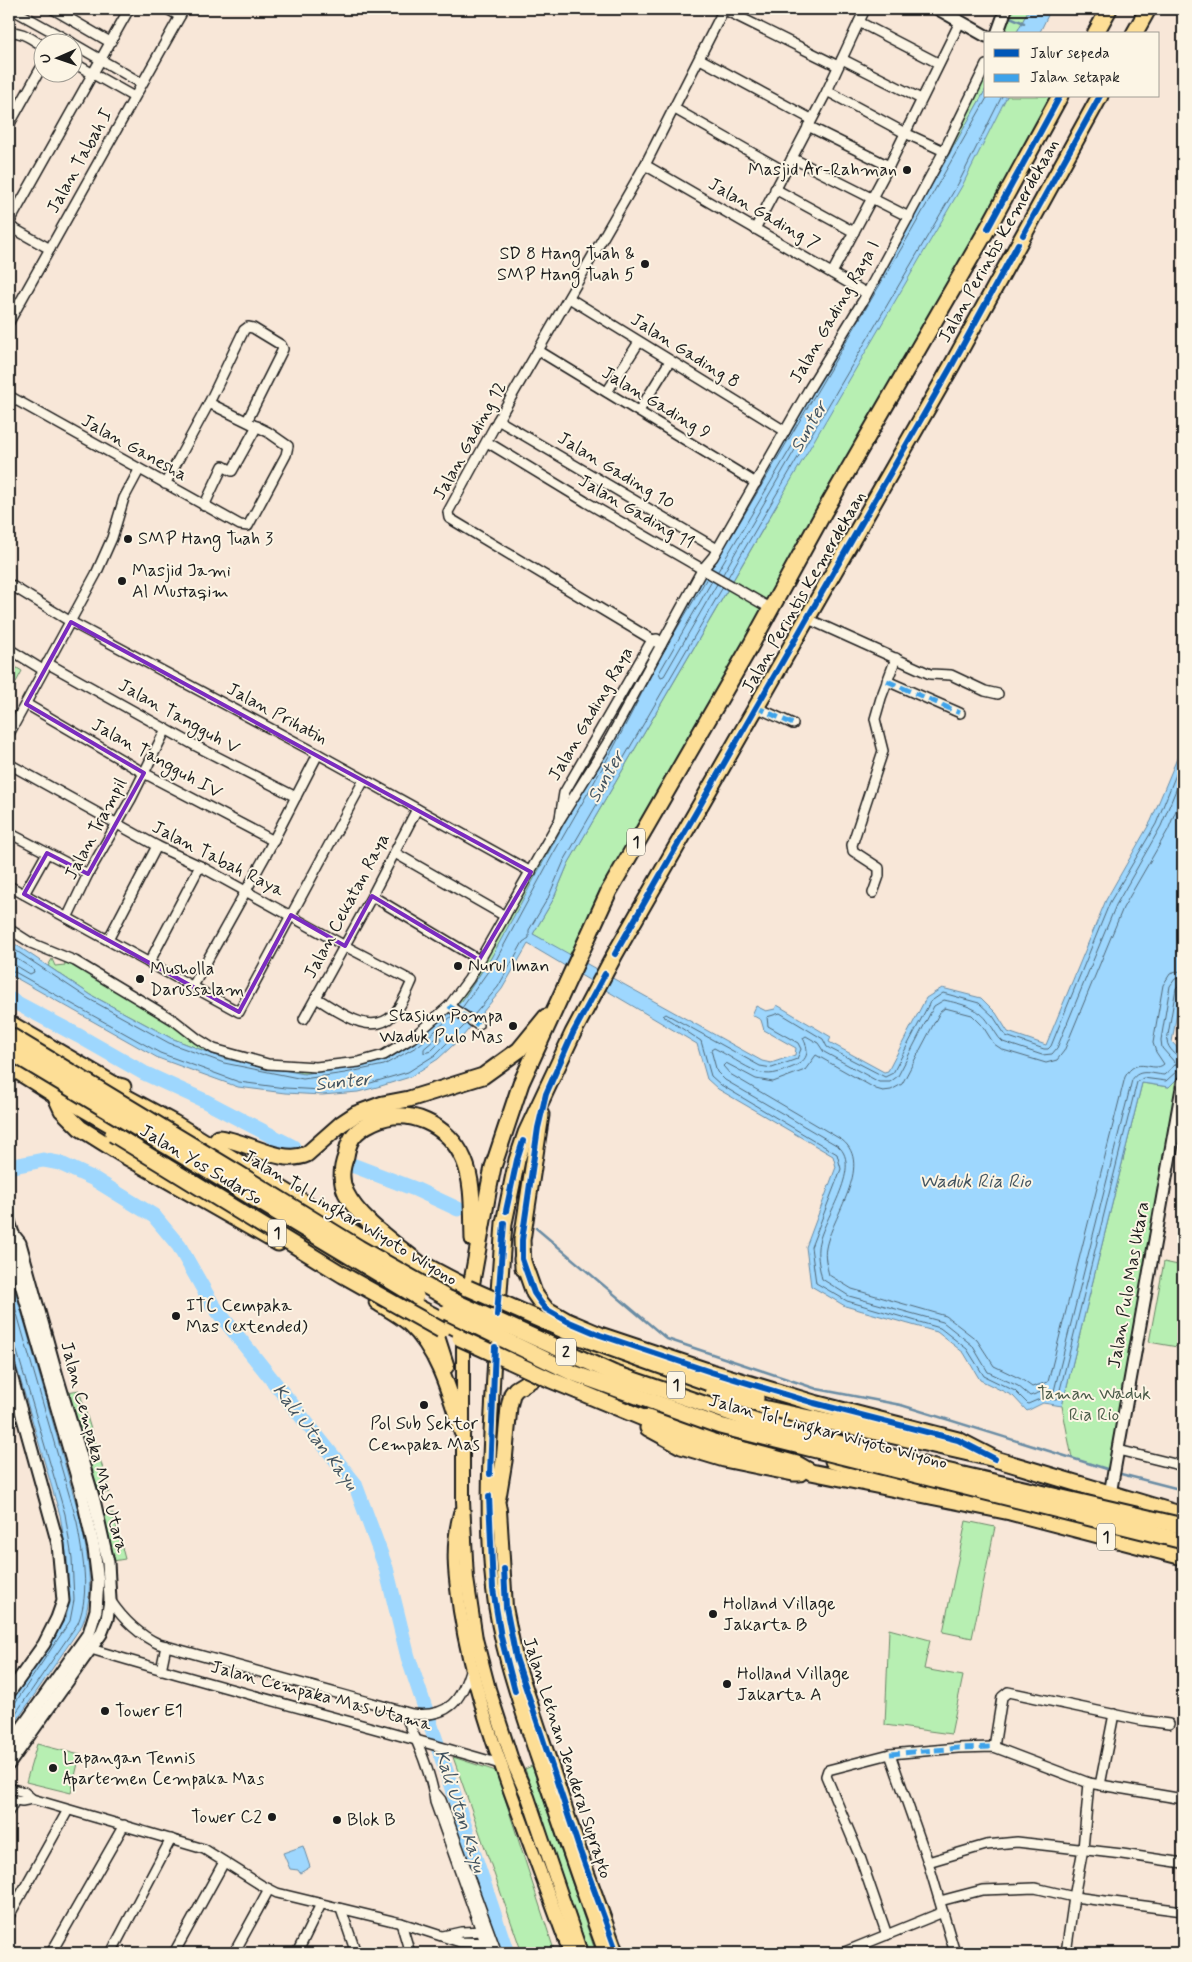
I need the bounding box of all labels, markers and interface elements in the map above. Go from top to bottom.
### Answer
north arrow [32,32,82,82]
legend [984,32,1160,98]
text: Jalur sepeda [1030,44,1110,64]
text: U [37,54,55,63]
text: Jalan setapak [1030,68,1120,88]
street label: Jalan Tabah I [41,104,119,218]
street label: Jalan Perintis Kemerdekaan [933,135,1065,347]
place label: Masjid Ar-Rahman [748,158,897,182]
marker: Masjid Ar-Rahman [901,164,913,176]
street label: Jalan Gading 7 [704,172,824,256]
street label: Jalan Gading Raya I [784,236,886,388]
place label: SD 8 Hang Tuah & SMP Hang Tuah 5 [497,242,635,288]
marker: SD 8 Hang Tuah & SMP Hang Tuah 5 [639,258,651,270]
street label: Jalan Gading 8 [626,308,744,394]
street label: Jalan Gading 9 [597,361,715,445]
street label: Jalan Gading 12 [428,377,512,505]
water label: Sunter [784,395,835,457]
street label: Jalan Ganesha [77,409,191,487]
street label: Jalan Gading 10 [553,427,679,515]
street label: Jalan Gading 11 [574,469,698,555]
street label: Jalan Perintis Kemerdekaan [736,487,872,697]
place label: SMP Hang Tuah 3 [138,527,273,552]
marker: SMP Hang Tuah 3 [122,533,134,545]
place label: Masjid Jami Al Mustaqim [132,559,231,604]
marker: Masjid Jami Al Mustaqim [116,575,128,587]
street label: Jalan Gading Raya [543,643,639,785]
street label: Jalan Tangguh V [113,674,245,761]
street label: Jalan Prihatin [222,677,332,751]
street label: Jalan Tangguh IV [87,713,227,806]
water label: Sunter [581,745,632,807]
street label: Jalan Trampil [59,774,133,884]
street label: Jalan Tabah Raya [148,815,288,903]
street label: Jalan Cekatan Raya [299,829,395,983]
road number: 1 [627,829,645,856]
place label: Nurul Iman [468,954,550,978]
place label: Musholla Darussalam [150,957,244,1002]
marker: Nurul Iman [452,960,464,972]
marker: Musholla Darussalam [134,973,146,985]
place label: Stasiun Pompa Waduk Pulo Mas [379,1004,503,1049]
marker: Stasiun Pompa Waduk Pulo Mas [507,1020,519,1032]
water label: Sunter [314,1066,374,1097]
street label: Jalan Yos Sudarso [135,1119,267,1211]
street label: Jalan Tol Lingkar Wiyoto Wiyono [237,1144,462,1293]
water label: Waduk Ria Rio [919,1169,1031,1194]
street label: Jalan Pulo Mas Utara [1103,1200,1155,1370]
road number: 1 [268,1220,286,1246]
place label: ITC Cempaka Mas (extended) [186,1294,308,1339]
marker: ITC Cempaka Mas (extended) [170,1310,182,1322]
road number: 2 [556,1338,576,1365]
street label: Jalan Cempaka Mas Utara [54,1339,134,1555]
road number: 1 [667,1372,685,1398]
water label: Kali Utan Kayu [267,1379,364,1497]
park label: Taman Waduk Ria Rio [1037,1382,1151,1427]
street label: Jalan Tol Lingkar Wiyoto Wiyono [706,1389,950,1477]
marker: Pol Sub Sektor Cempaka Mas [418,1399,430,1411]
place label: Pol Sub Sektor Cempaka Mas [368,1412,480,1457]
road number: 1 [1097,1524,1115,1550]
place label: Holland Village Jakarta B [723,1592,835,1637]
marker: Holland Village Jakarta B [707,1608,719,1620]
street label: Jalan Letnan Jenderal Suprapto [517,1634,617,1882]
street label: Jalan Cempaka Mas Utama [208,1655,434,1737]
place label: Holland Village Jakarta A [737,1662,849,1707]
marker: Holland Village Jakarta A [721,1678,733,1690]
place label: Tower E1 [115,1699,183,1723]
marker: Tower E1 [99,1705,111,1717]
place label: Lapangan Tennis Apartemen Cempaka Mas [63,1746,264,1792]
water label: Kali Utan Kayu [428,1747,492,1877]
marker: Lapangan Tennis Apartemen Cempaka Mas [47,1762,59,1774]
place label: Tower C2 [191,1805,262,1829]
place label: Blok B [347,1808,396,1832]
marker: Tower C2 [266,1811,278,1823]
marker: Blok B [331,1814,343,1826]

